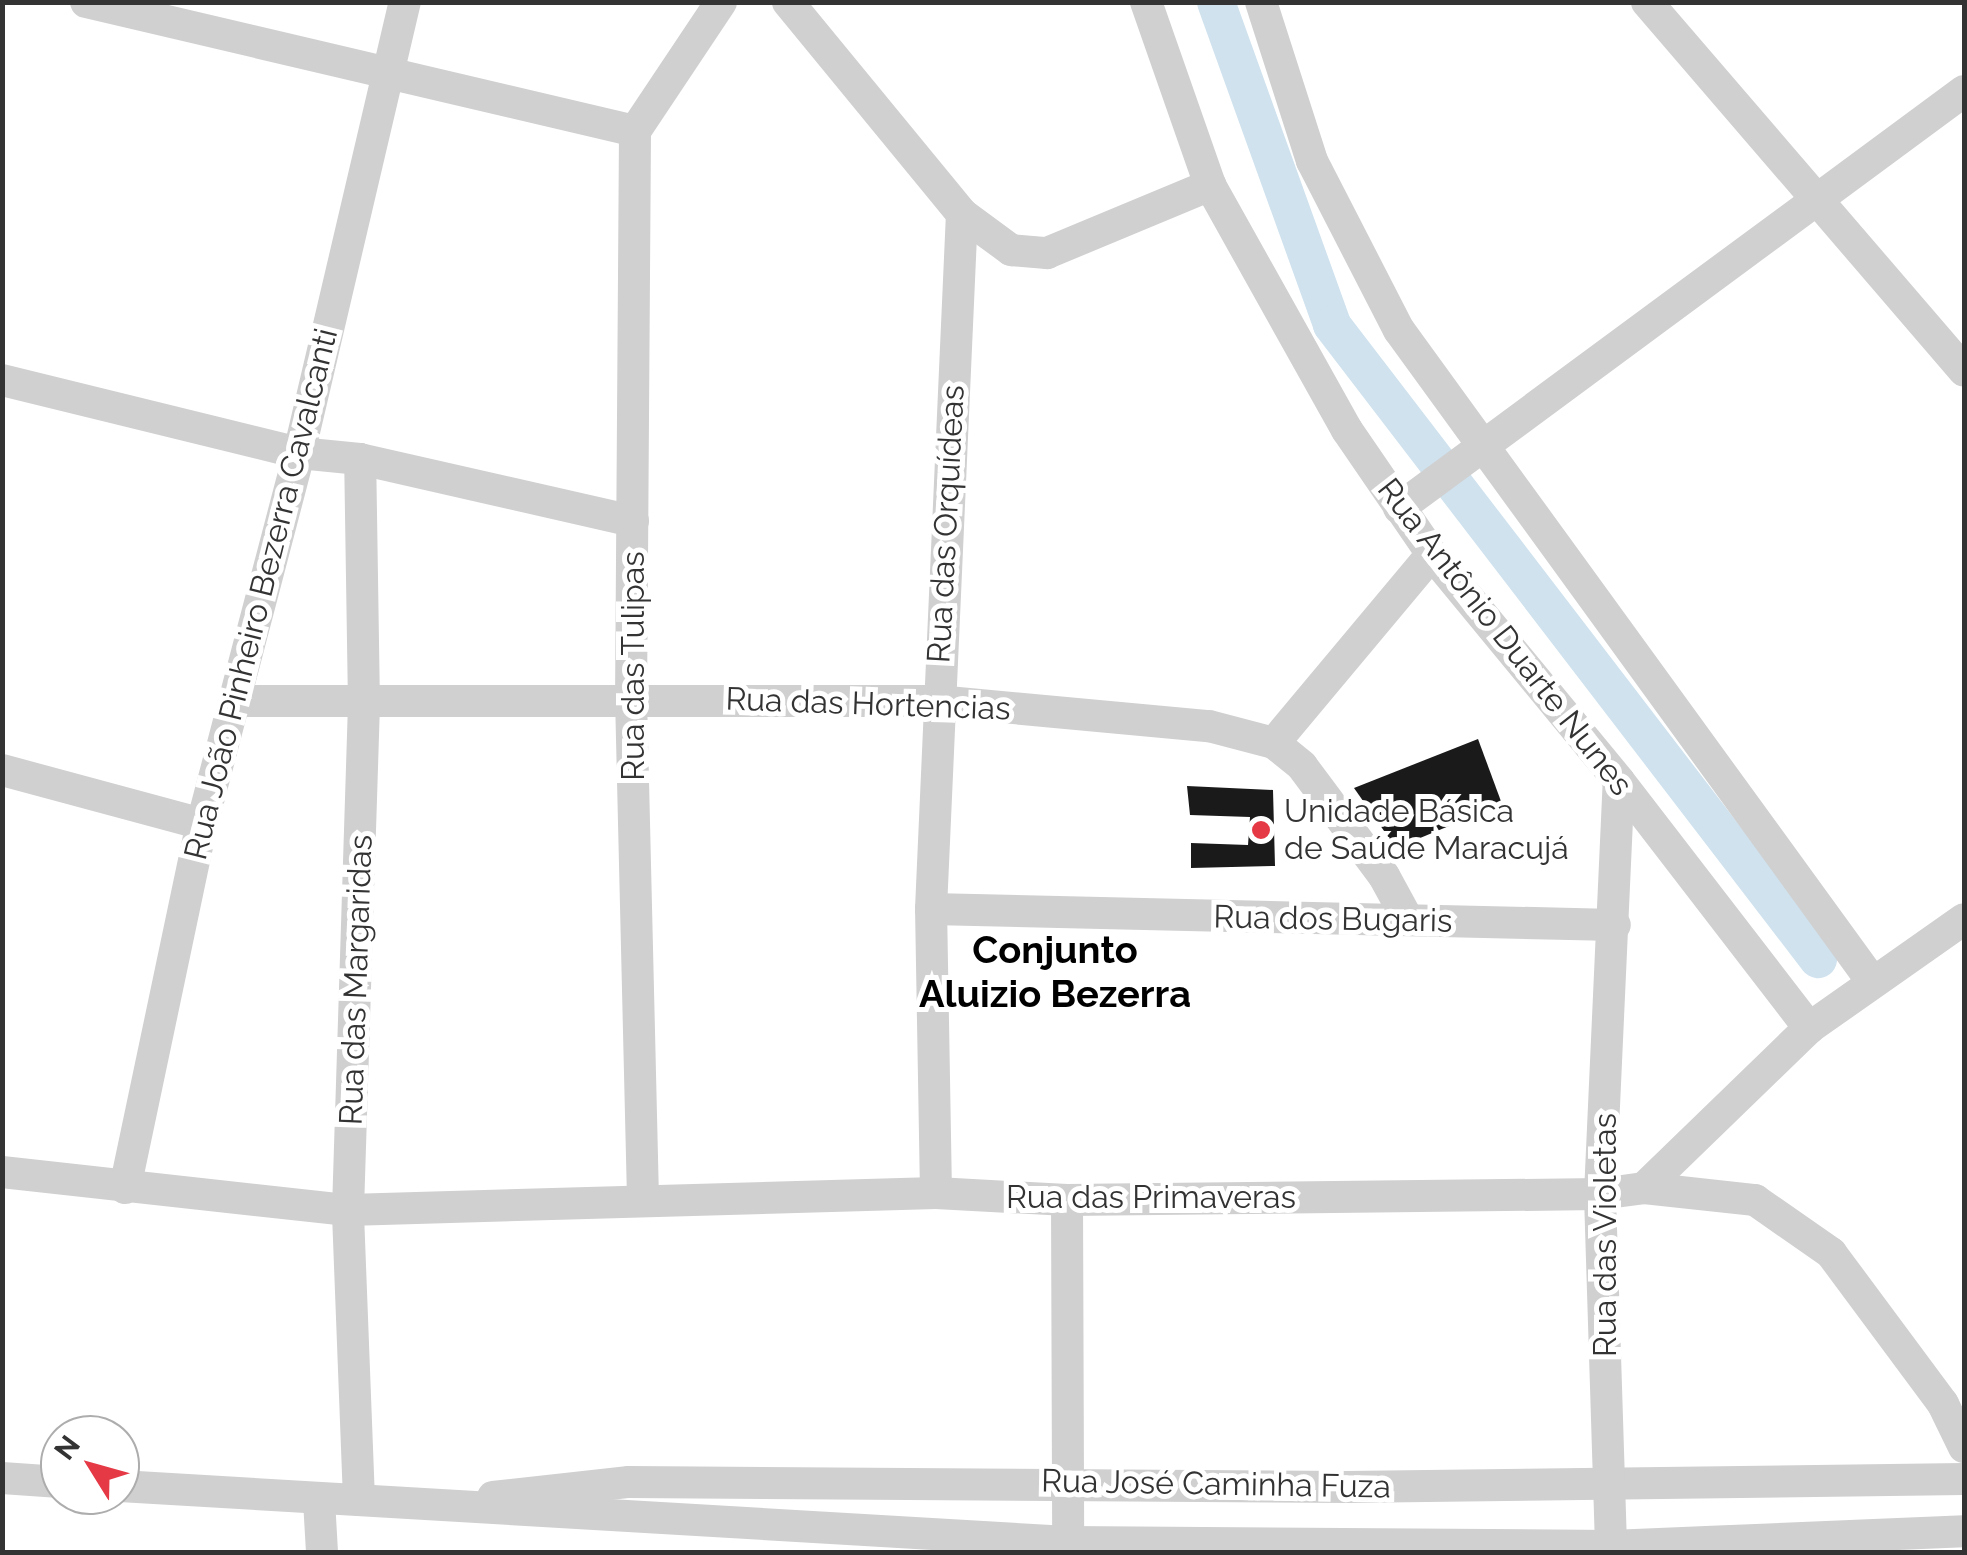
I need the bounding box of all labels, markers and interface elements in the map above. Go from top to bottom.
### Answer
street label: Rua João Pinheiro Bezerra Cavalcanti [176,324,346,864]
street label: Rua das Orquídeas [920,384,972,664]
street label: Rua Antônio Duarte Nunes [1369,471,1641,803]
street label: Rua das Tulipas [614,551,652,781]
street label: Rua das Hortencias [725,680,1011,728]
place label: Unidade Básica de Saúde Maracujá [1284,793,1569,868]
marker: Unidade Básica de Saúde Maracujá [1248,817,1274,843]
street label: Rua das Margaridas [332,834,380,1126]
street label: Rua dos Bugaris [1213,898,1453,940]
district label: Conjunto Aluizio Bezerra [919,927,1191,1016]
street label: Rua das Violetas [1586,1113,1624,1357]
street label: Rua das Primaveras [1006,1178,1296,1216]
north arrow [40,1415,140,1515]
text: N [48,1429,87,1466]
street label: Rua José Caminha Fuza [1040,1462,1392,1506]

